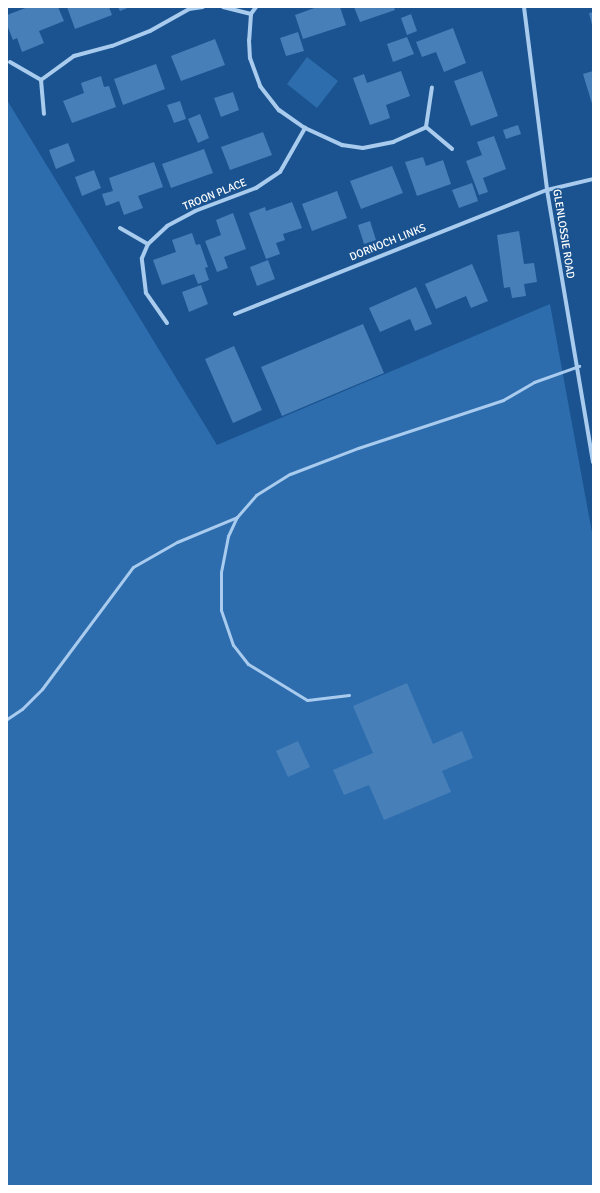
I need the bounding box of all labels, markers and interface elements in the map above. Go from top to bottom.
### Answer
street label: TROON PLACE [181,176,249,214]
street label: GLENLOSSIE ROAD [549,188,577,280]
street label: DORNOCH LINKS [348,222,428,264]

